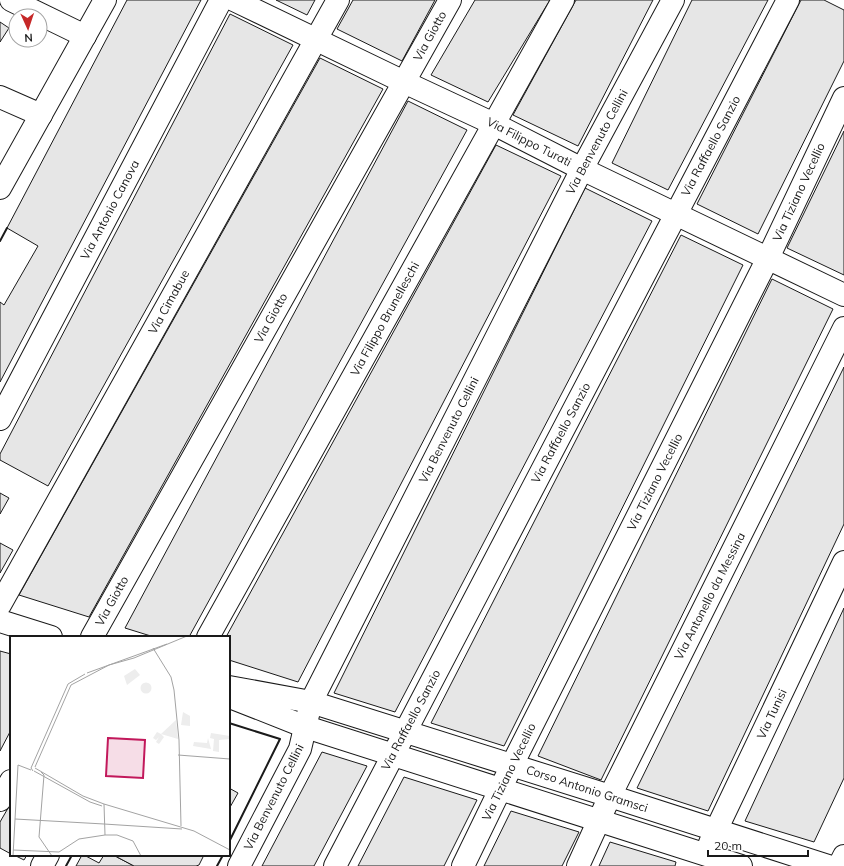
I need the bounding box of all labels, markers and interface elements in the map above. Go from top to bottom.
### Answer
north arrow [8,8,48,48]
street label: Via Giotto [410,8,450,63]
text: N [24,31,33,45]
street label: Via Benvenuto Cellini [562,87,631,197]
street label: Via Raffaello Sanzio [678,93,744,199]
street label: Via Filippo Turati [484,114,574,169]
street label: Via Tiziano Vecellio [769,140,828,243]
street label: Via Antonio Canova [77,157,142,262]
street label: Via Filippo Brunelleschi [347,259,422,378]
street label: Via Cimabue [145,267,192,336]
street label: Via Giotto [251,290,291,345]
street label: Via Benvenuto Cellini [415,374,482,485]
street label: Via Raffaello Sanzio [528,380,594,486]
street label: Via Tiziano Vecellio [624,431,686,533]
street label: Via Antonello da Messina [671,530,748,662]
street label: Via Giotto [92,573,132,628]
inset map [10,636,230,856]
street label: Via Raffaello Sanzio [378,667,444,773]
street label: Via Tunisi [753,686,790,741]
street label: Via Tiziano Vecellio [478,720,539,823]
street label: Via Benvenuto Cellini [240,741,307,852]
street label: Corso Antonio Gramsci [524,762,650,815]
scale bar [708,832,808,858]
text: 20 m [714,838,742,853]

